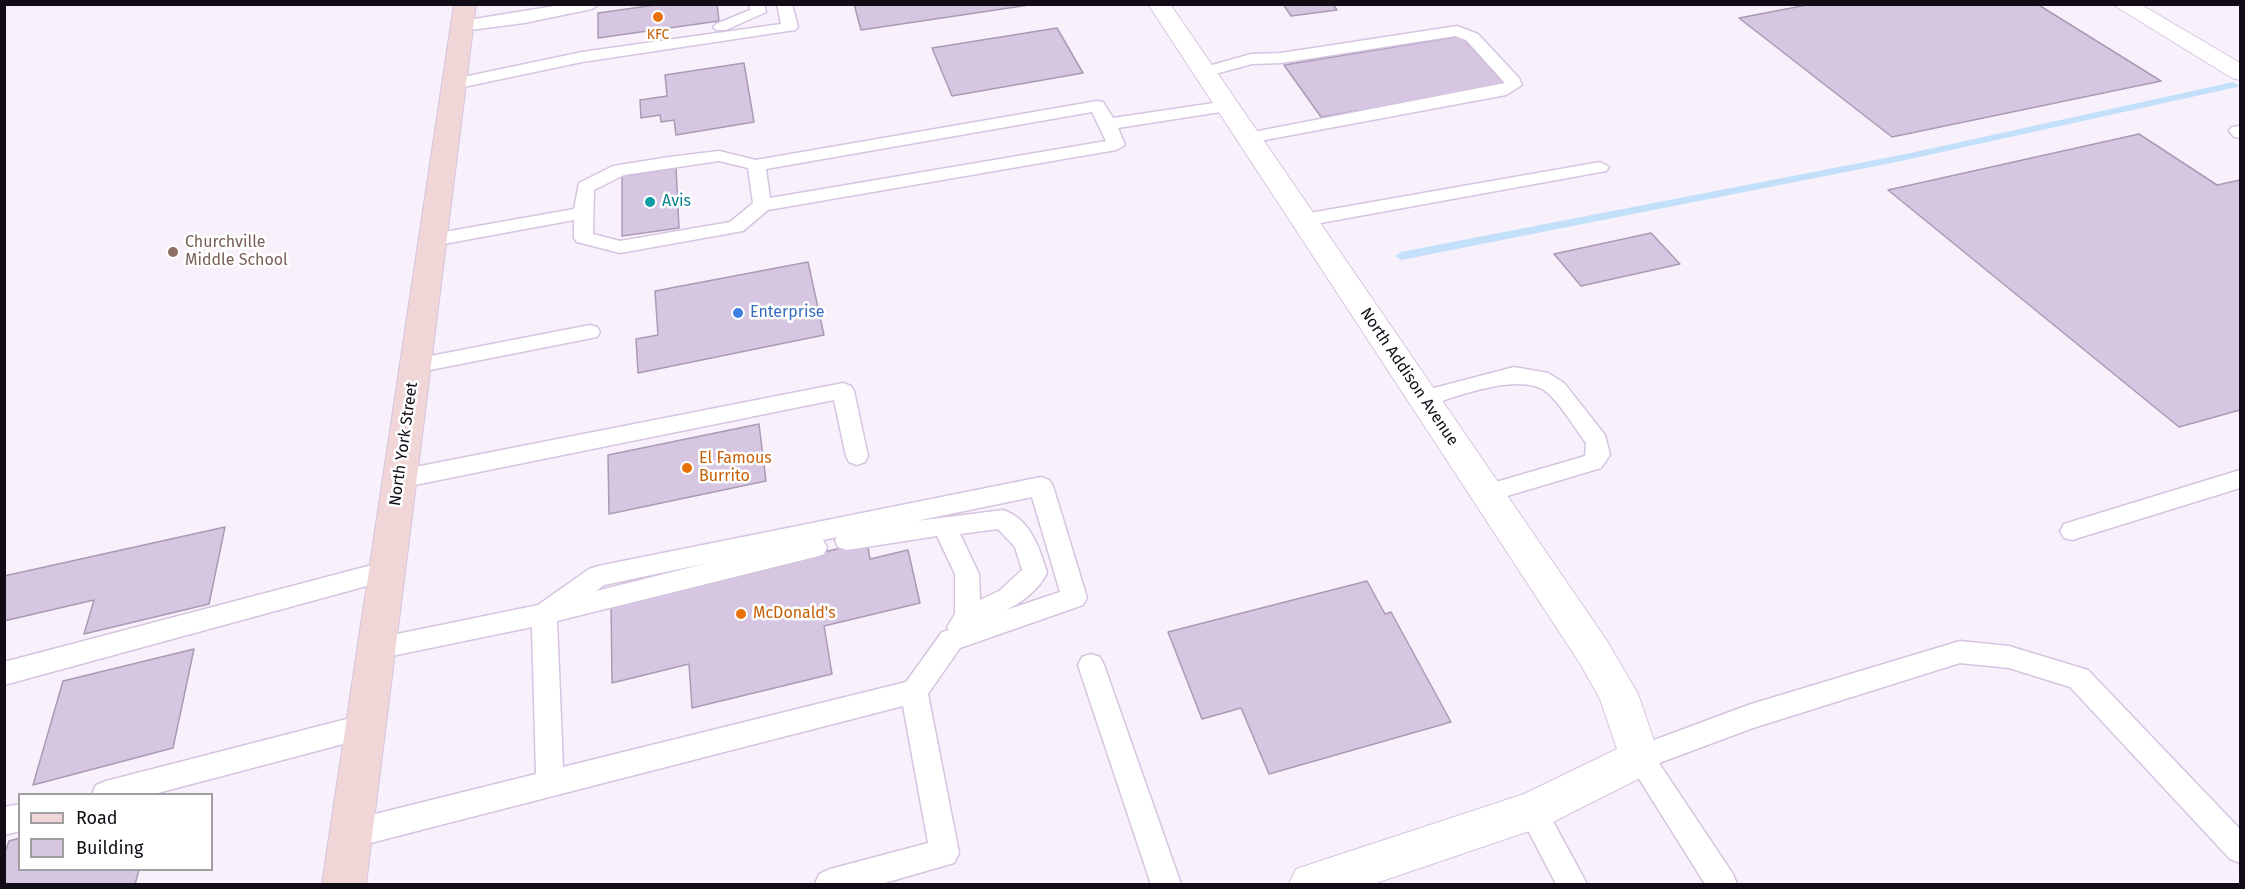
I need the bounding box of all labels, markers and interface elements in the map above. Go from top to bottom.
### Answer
marker: KFC [651,10,665,24]
place label: KFC [647,27,669,43]
place label: Avis [662,192,691,212]
marker: Avis [643,195,657,209]
place label: Churchville Middle School [185,233,288,271]
marker: Churchville Middle School [166,245,180,259]
place label: Enterprise [750,303,825,323]
street label: North Addison Avenue [1356,304,1462,450]
marker: Enterprise [731,306,745,320]
street label: North York Street [386,381,422,507]
place label: El Famous Burrito [699,449,772,487]
marker: El Famous Burrito [680,461,694,475]
place label: McDonald's [753,604,836,624]
marker: McDonald's [734,607,748,621]
legend [18,793,213,871]
text: Road [76,807,118,829]
text: Building [76,837,143,859]

